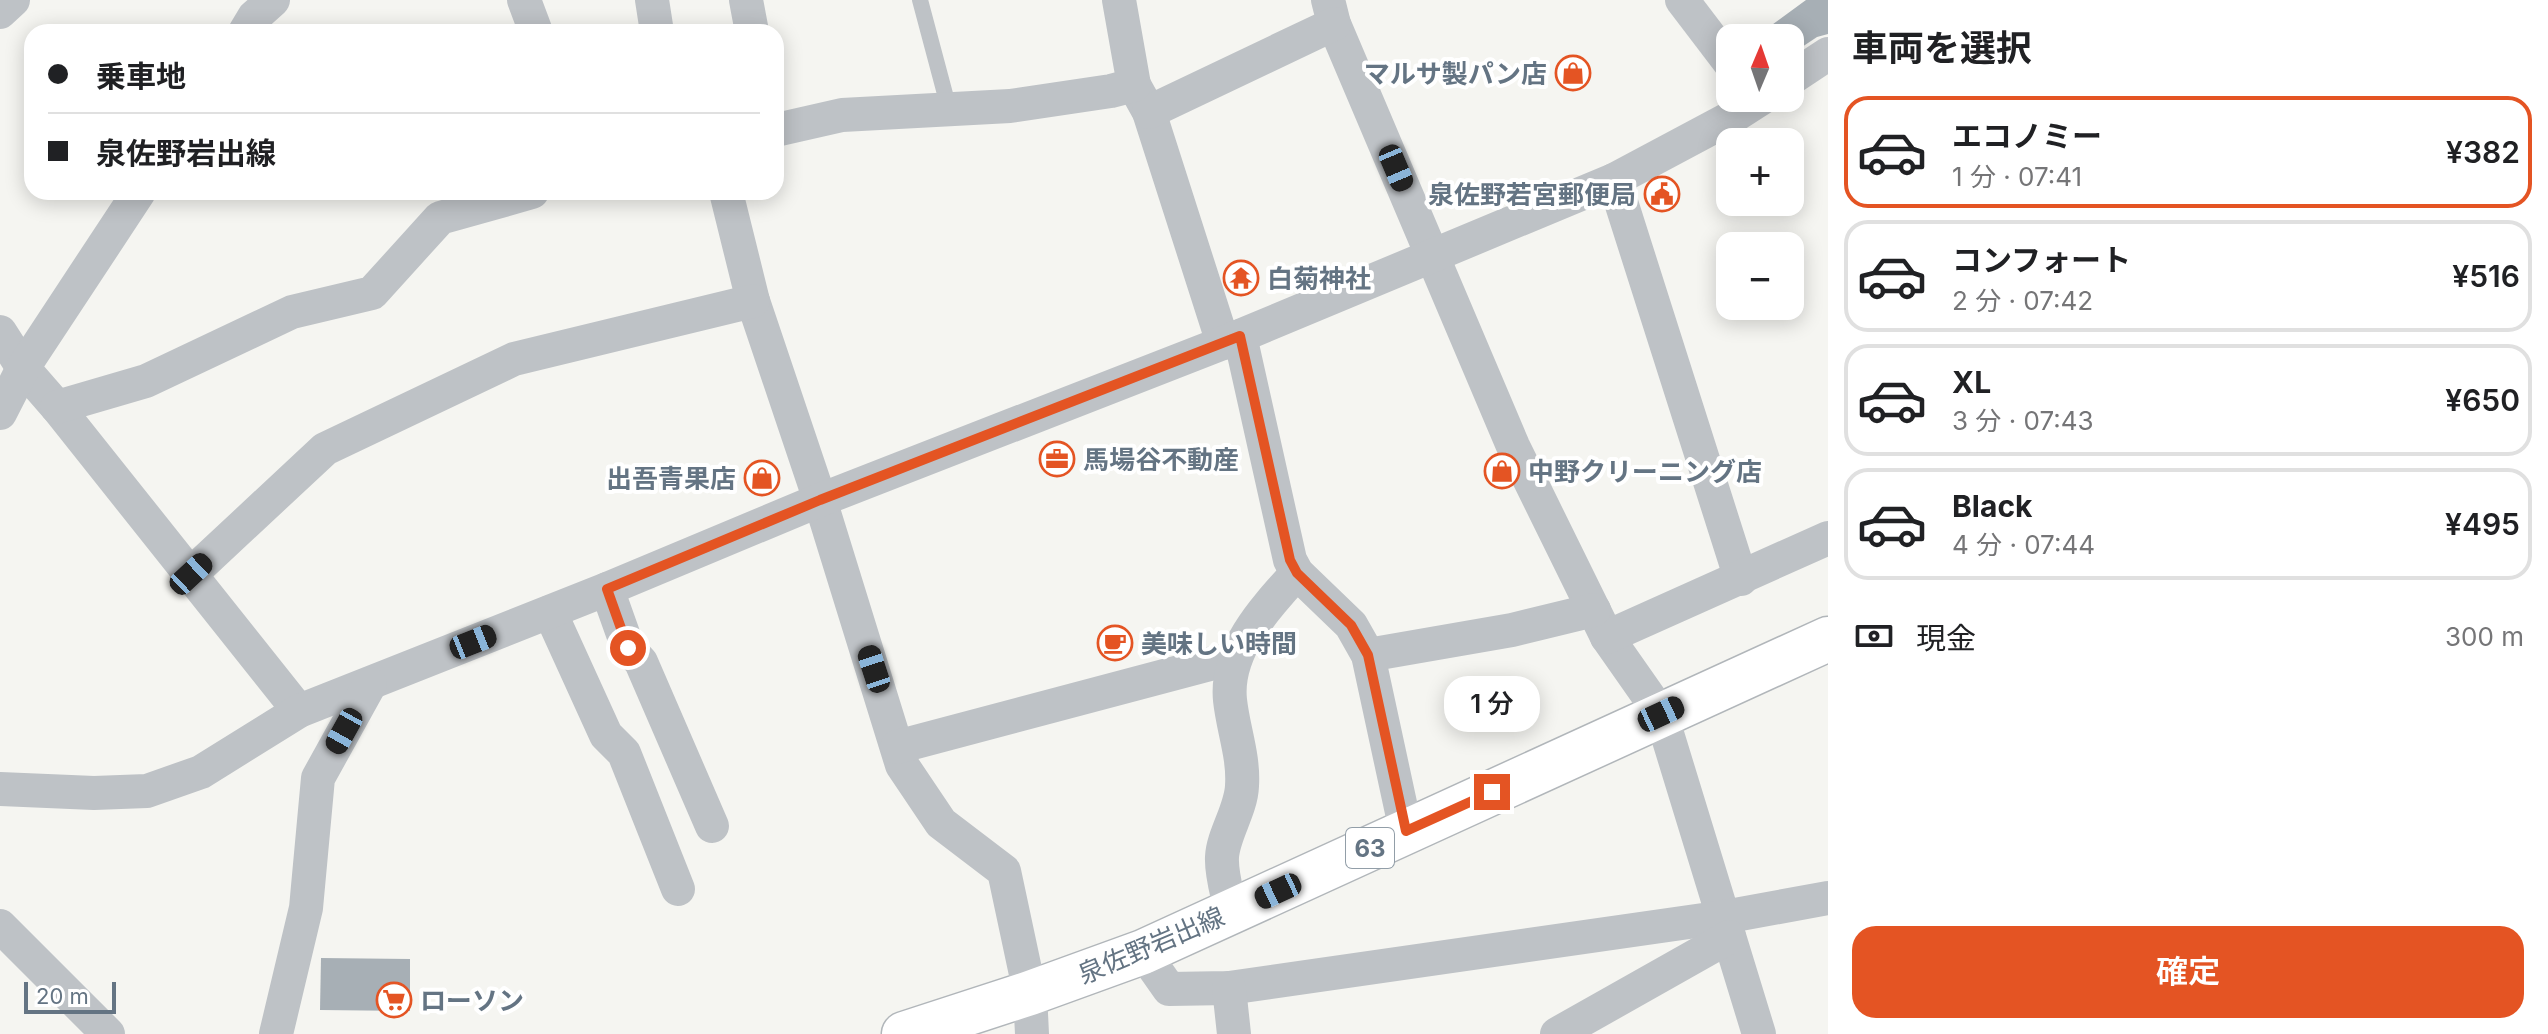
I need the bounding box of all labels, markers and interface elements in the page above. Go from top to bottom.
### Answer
north arrow [1716,24,1804,112]
map controls [1716,24,1804,320]
text: 車両を選択 [1852,26,2032,70]
shop icon: マルサ製パン店 [1554,54,1592,92]
text: 乗車地 [96,58,186,94]
place label: マルサ製パン店 [1364,58,1547,89]
icon: car [1856,116,1928,188]
text: エコノミー [1952,118,2102,154]
button: + [1716,128,1804,216]
text: ¥382 [2446,134,2520,170]
text: 泉佐野岩出線 [96,135,276,171]
car [1376,141,1416,195]
text: 1 分 · 07:41 [1952,161,2082,192]
public building icon: 泉佐野若宮郵便局 [1643,175,1681,213]
place label: 泉佐野若宮郵便局 [1428,179,1636,210]
button: − [1716,232,1804,320]
icon: car [1856,240,1928,312]
text: コンフォート [1952,242,2131,278]
text: ¥516 [2452,258,2520,294]
temple icon: 白菊神社 [1222,259,1260,297]
place label: 白菊神社 [1267,263,1371,294]
text: 2 分 · 07:42 [1952,285,2093,316]
icon: car [1856,364,1928,436]
text: XL [1952,364,1991,400]
text: ¥650 [2445,382,2520,418]
text: 3 分 · 07:43 [1952,405,2094,436]
office icon: 馬場谷不動産 [1038,440,1076,478]
place label: 馬場谷不動産 [1083,444,1239,475]
shop icon: 中野クリーニング店 [1483,452,1521,490]
place label: 中野クリーニング店 [1528,456,1762,487]
shop icon: 出吾青果店 [743,459,781,497]
place label: 出吾青果店 [606,463,736,494]
icon: car [1856,488,1928,560]
text: Black [1952,488,2032,524]
text: ¥495 [2445,506,2520,542]
text: 4 分 · 07:44 [1952,529,2095,560]
car [165,549,217,599]
icon: cash [1852,614,1896,658]
text: 現金 [1916,620,1976,656]
text: 300 m [2445,621,2524,652]
car [446,622,500,662]
cafe icon: 美味しい時間 [1096,624,1134,662]
place label: 美味しい時間 [1141,628,1297,659]
route start [610,630,646,666]
car [855,642,893,696]
callout: 1 分 [1444,676,1540,732]
text: 1 分 [1470,688,1514,719]
car [1634,693,1688,735]
car [322,704,366,758]
route end [1474,774,1510,810]
road number: 63 [1346,828,1394,868]
car [1251,870,1305,912]
street label: 泉佐野岩出線 [1073,900,1229,990]
button: 確定 [1852,926,2524,1018]
scale bar [24,978,116,1014]
supermarket icon: ローソン [375,981,413,1019]
text: 20 m [36,983,89,1009]
place label: ローソン [420,985,524,1016]

